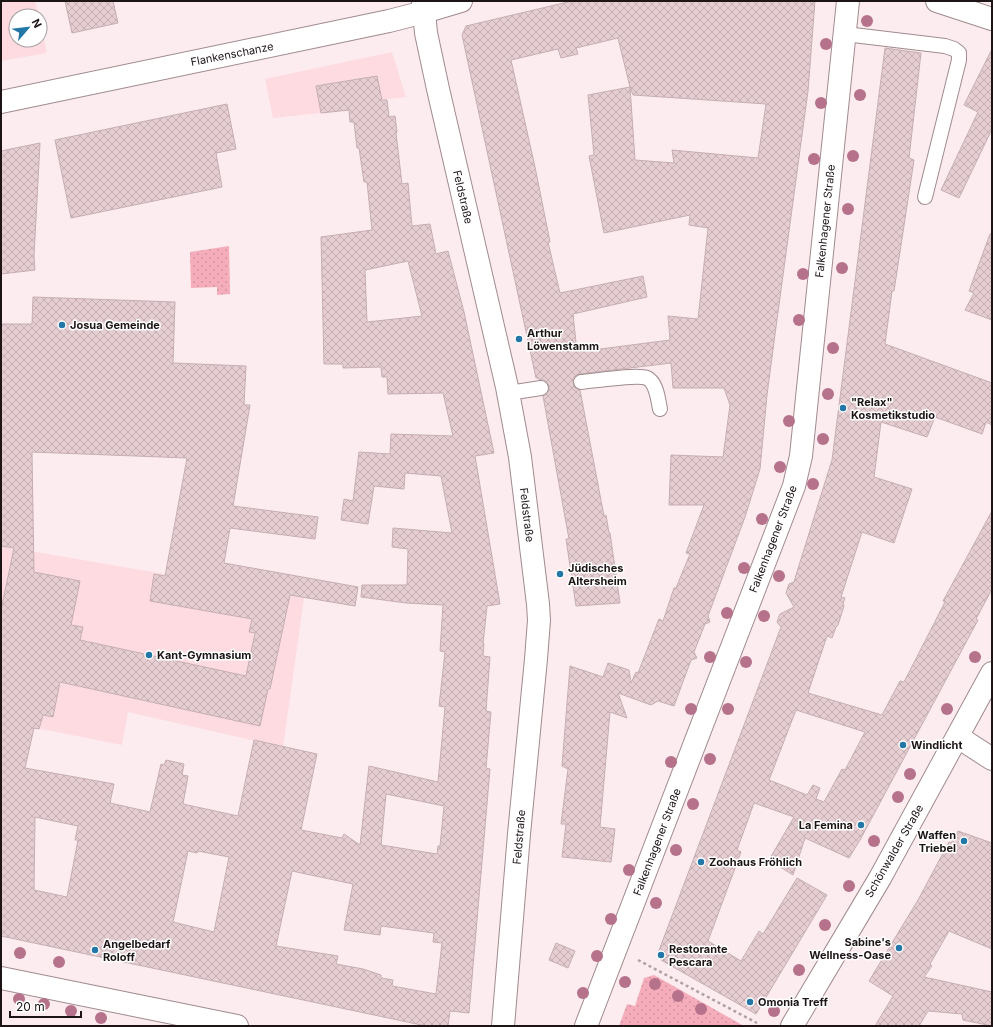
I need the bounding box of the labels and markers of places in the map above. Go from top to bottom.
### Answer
place label: Josua Gemeinde [70,318,160,332]
marker: Josua Gemeinde [57,320,67,330]
place label: Arthur Löwenstamm [527,326,599,353]
marker: Arthur Löwenstamm [514,334,524,344]
place label: "Relax" Kosmetikstudio [851,395,935,422]
marker: "Relax" Kosmetikstudio [838,403,848,413]
place label: Jüdisches Altersheim [568,561,627,588]
marker: Jüdisches Altersheim [555,569,565,579]
place label: Kant-Gymnasium [157,648,251,662]
marker: Kant-Gymnasium [144,650,154,660]
place label: Windlicht [911,738,963,752]
marker: Windlicht [898,740,908,750]
place label: La Femina [799,818,853,832]
marker: La Femina [856,820,866,830]
place label: Waffen Triebel [917,828,956,855]
marker: Waffen Triebel [959,836,969,846]
place label: Zoohaus Fröhlich [709,855,802,869]
marker: Zoohaus Fröhlich [696,857,706,867]
place label: Sabine's Wellness-Oase [809,935,891,962]
place label: Angelbedarf Roloff [103,937,171,964]
place label: Restorante Pescara [669,942,728,969]
marker: Sabine's Wellness-Oase [894,943,904,953]
marker: Angelbedarf Roloff [90,945,100,955]
marker: Restorante Pescara [656,950,666,960]
place label: Omonia Treff [758,995,828,1009]
marker: Omonia Treff [745,997,755,1007]

